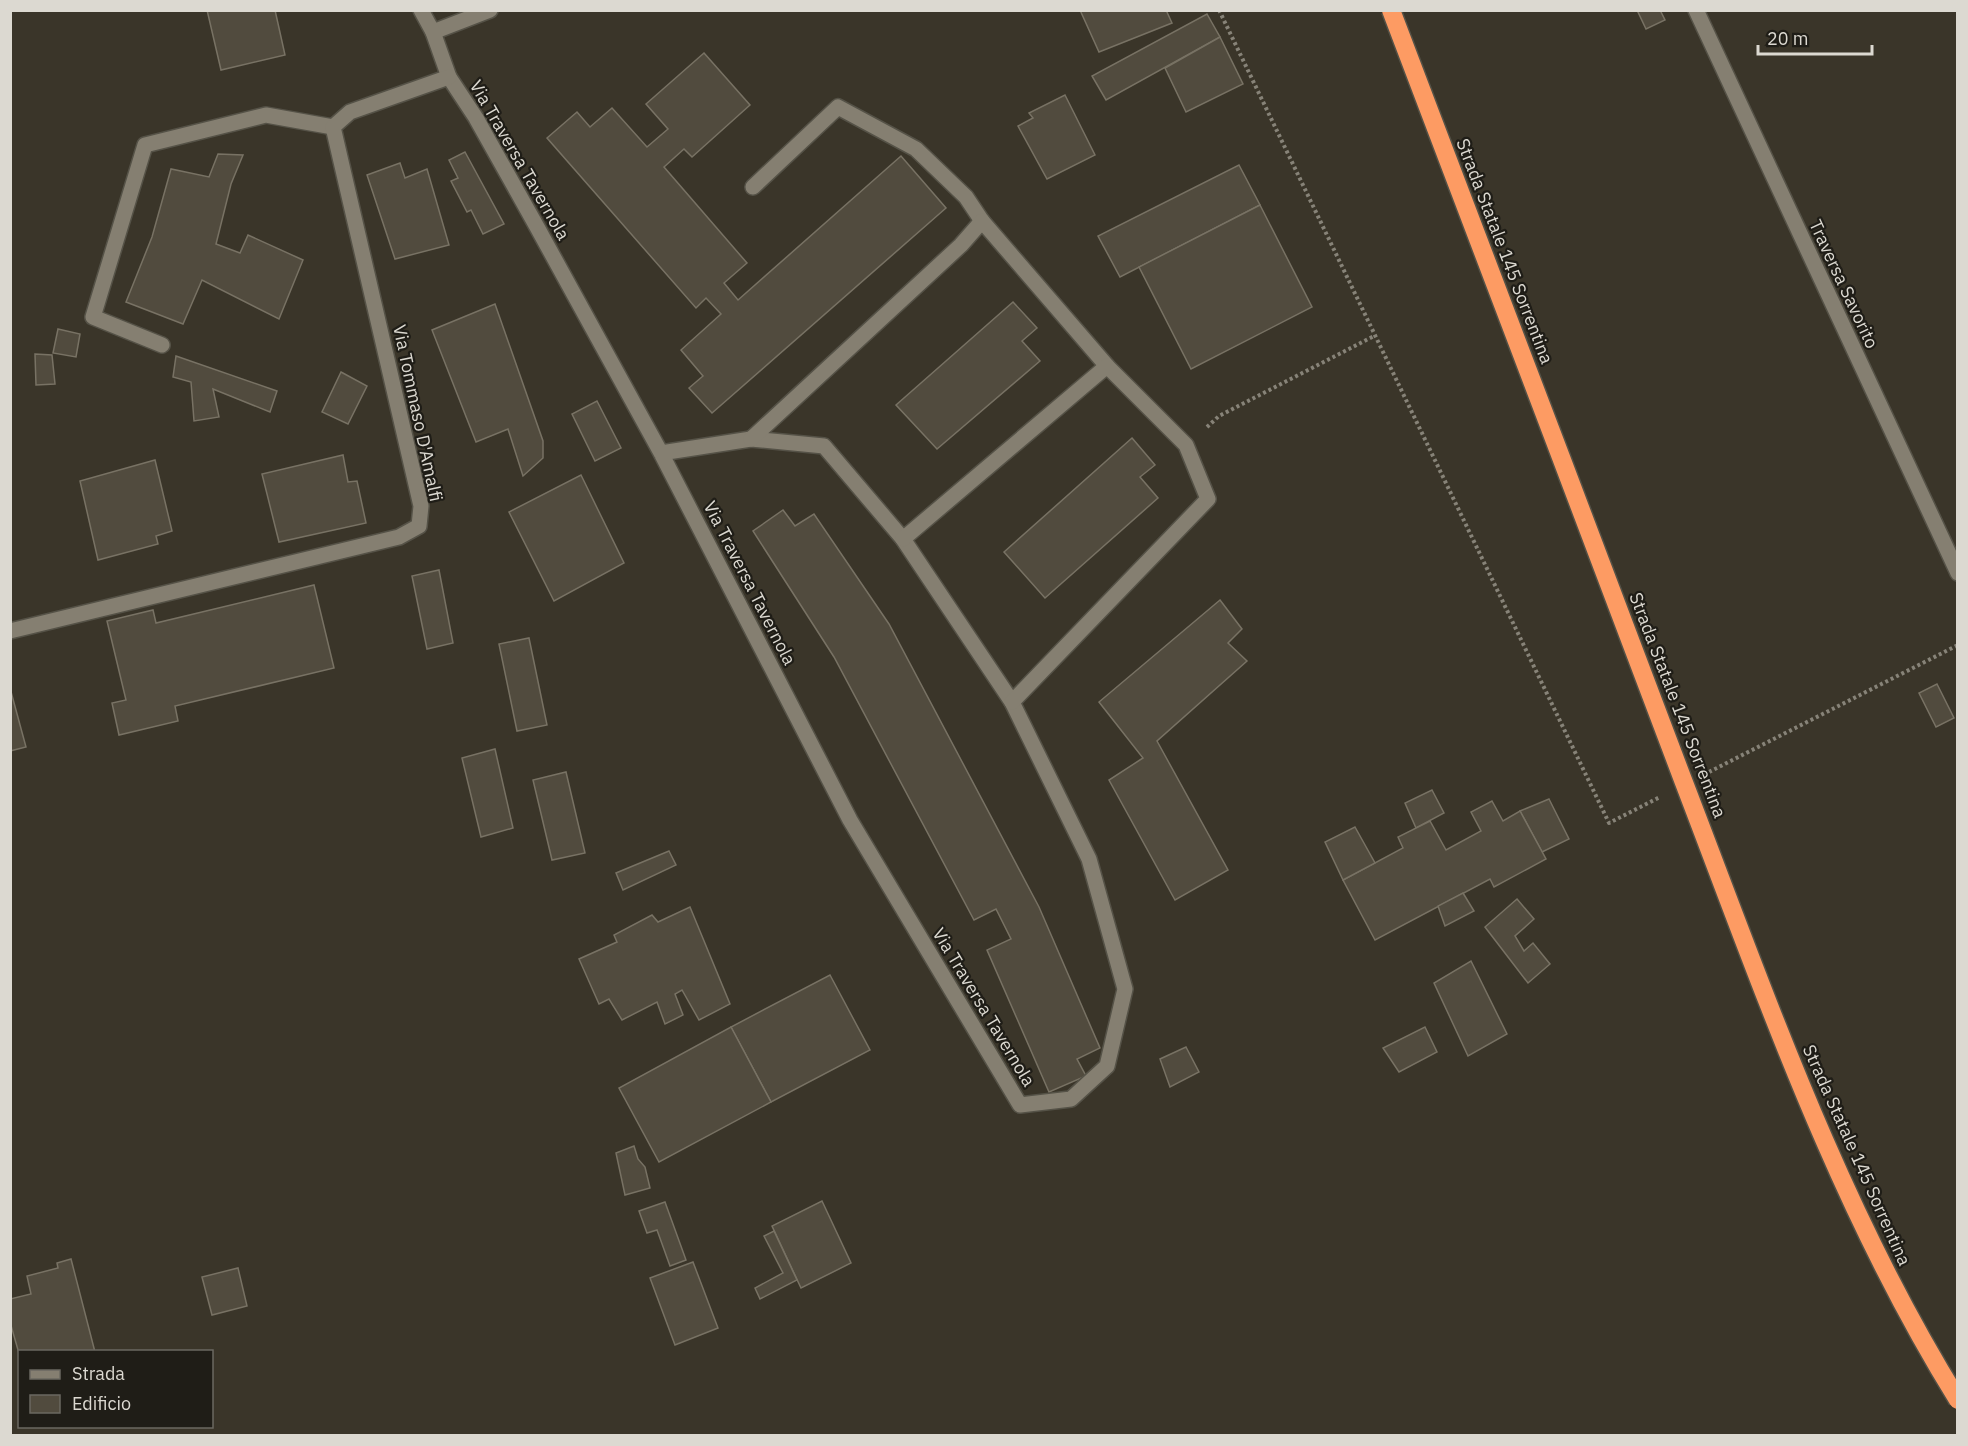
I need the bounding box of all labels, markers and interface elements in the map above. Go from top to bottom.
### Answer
scale bar [1758,18,1872,56]
text: 20 m [1767,27,1809,50]
street label: Via Traversa Tavernola [465,76,575,245]
street label: Strada Statale 145 Sorrentina [1451,135,1559,367]
street label: Traversa Savorito [1804,216,1884,352]
street label: Via Tommaso D'Amalfi [388,323,448,503]
street label: Via Traversa Tavernola [699,497,802,669]
street label: Strada Statale 145 Sorrentina [1624,589,1732,821]
street label: Via Traversa Tavernola [927,923,1041,1091]
street label: Strada Statale 145 Sorrentina [1798,1041,1916,1269]
legend [18,1350,213,1428]
text: Strada [72,1362,125,1385]
text: Edificio [72,1392,131,1415]

